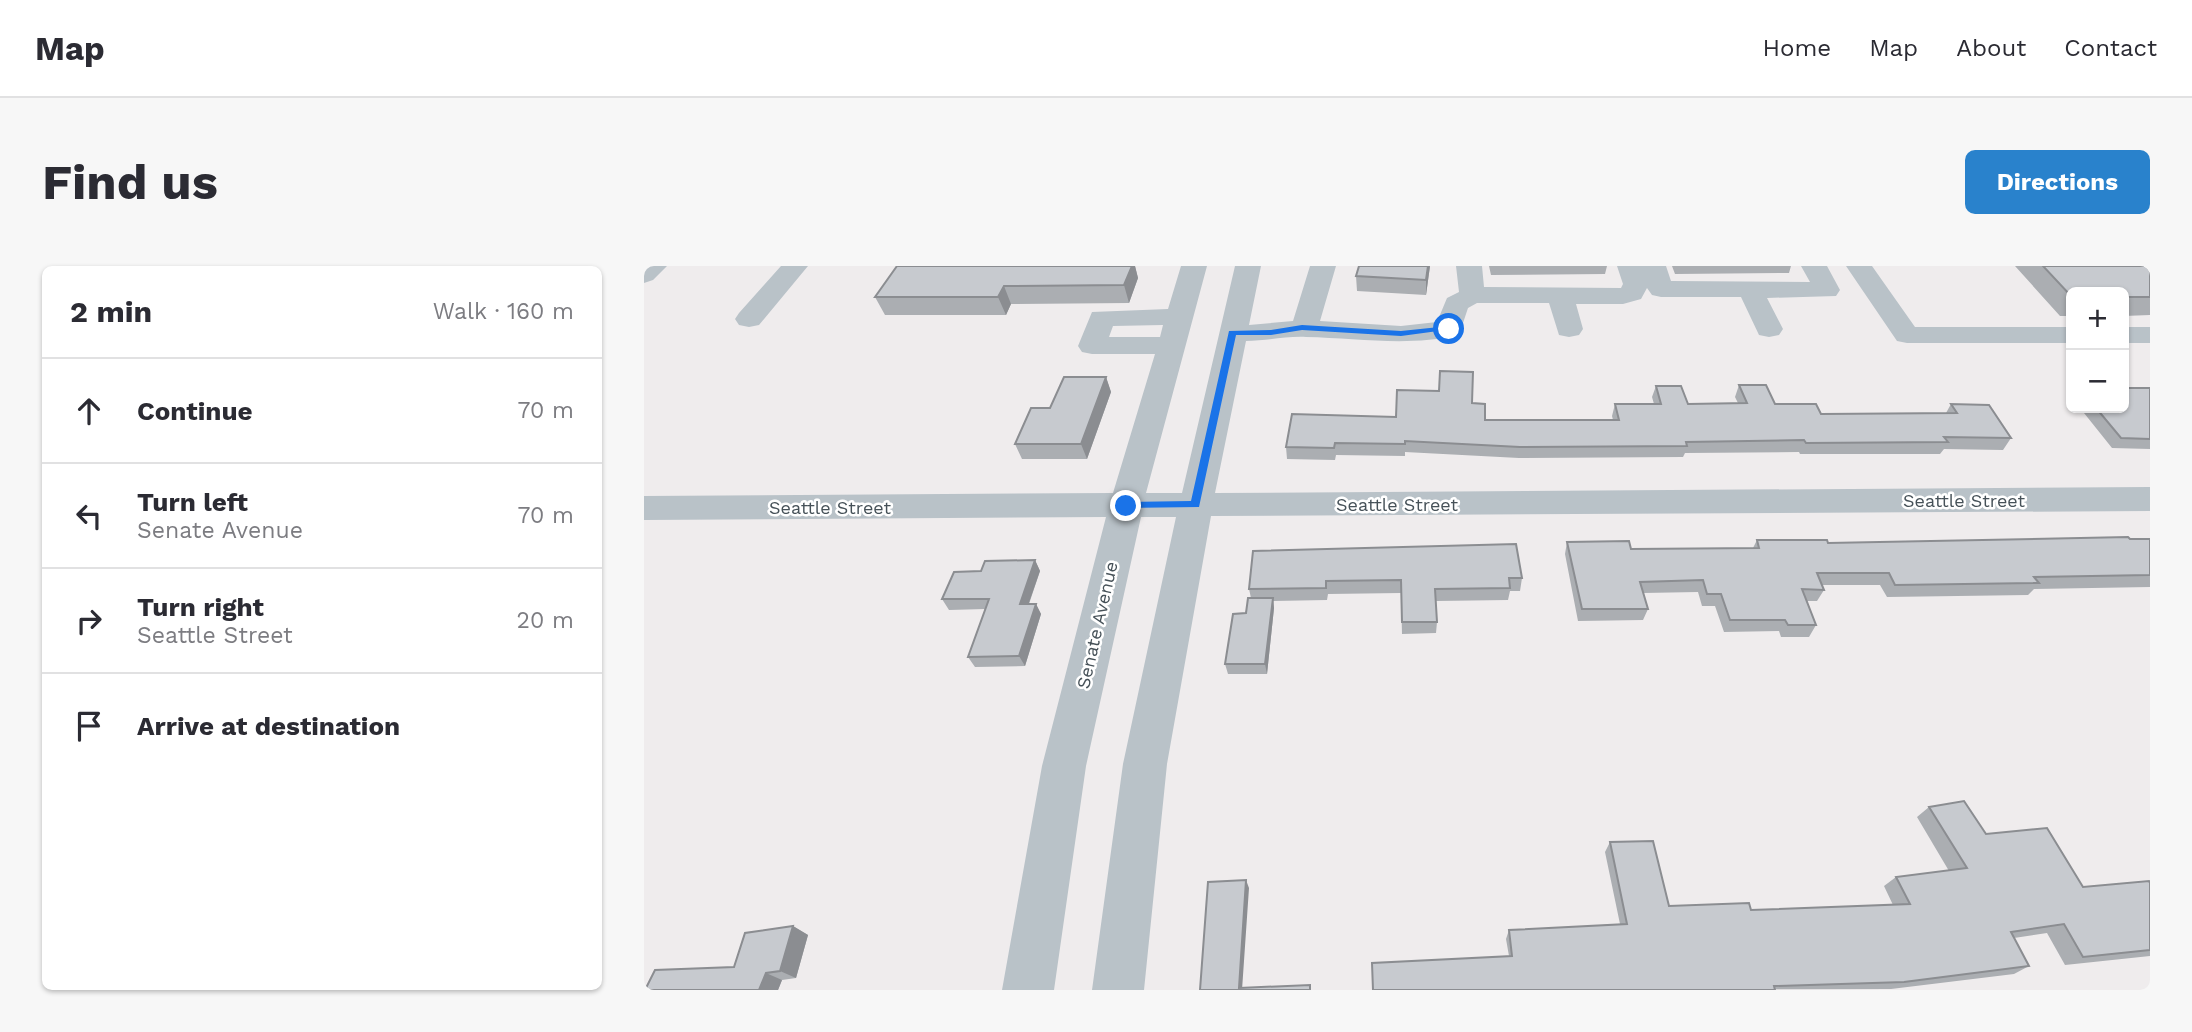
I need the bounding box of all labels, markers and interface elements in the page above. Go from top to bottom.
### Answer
text: Map [35,29,105,68]
text: Home [1763,34,1831,62]
text: Map [1869,34,1918,62]
text: About [1956,34,2026,62]
text: Contact [2064,34,2157,62]
button: Directions [1965,150,2150,214]
text: Find us [42,153,218,211]
map controls [2066,287,2129,413]
button: + [2066,287,2129,350]
text: 2 min [70,294,152,329]
text: Walk · 160 m [433,298,574,325]
route start [1433,313,1464,344]
button: − [2066,350,2129,413]
icon: ahead [70,392,108,430]
text: Continue [137,396,253,426]
text: 70 m [517,397,574,424]
text: Turn left [137,487,248,517]
route end [1110,490,1141,521]
street label: Seattle Street [1903,490,2025,511]
street label: Seattle Street [1336,494,1458,515]
icon: left [70,497,108,535]
street label: Seattle Street [769,497,891,518]
text: 70 m [517,502,574,529]
text: Senate Avenue [137,517,303,544]
street label: Senate Avenue [1072,559,1122,691]
text: Turn right [137,592,264,622]
icon: right [70,602,108,640]
text: 20 m [517,607,574,634]
text: Seattle Street [137,622,293,649]
icon: arrive [70,707,108,745]
text: Arrive at destination [137,711,400,741]

